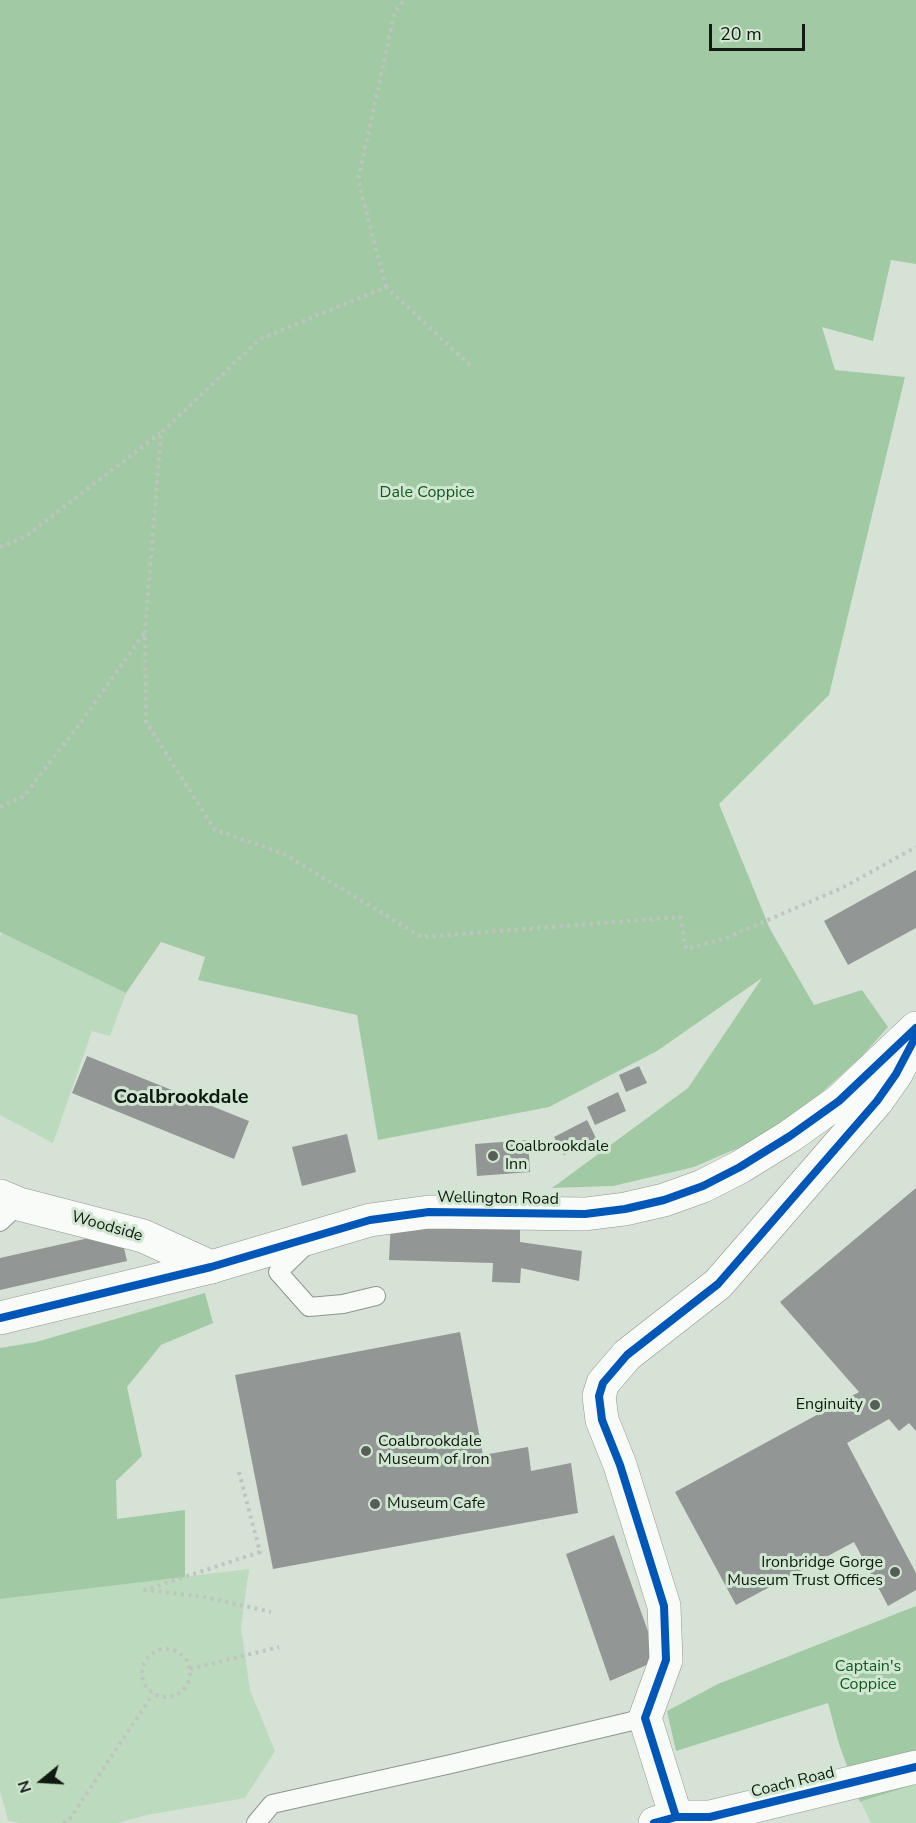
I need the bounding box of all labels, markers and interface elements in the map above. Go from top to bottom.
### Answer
scale bar [712,12,808,50]
text: 20 m [720,22,762,46]
park label: Dale Coppice [380,483,474,503]
district label: Coalbrookdale [113,1086,249,1110]
place label: Coalbrookdale Inn [505,1137,609,1175]
marker: Coalbrookdale Inn [486,1149,500,1163]
street label: Wellington Road [437,1188,559,1210]
street label: Woodside [69,1208,145,1246]
place label: Enginuity [796,1395,863,1415]
marker: Enginuity [868,1398,882,1412]
place label: Coalbrookdale Museum of Iron [378,1432,490,1470]
marker: Coalbrookdale Museum of Iron [359,1444,373,1458]
place label: Museum Cafe [387,1494,485,1514]
marker: Museum Cafe [368,1497,382,1511]
place label: Ironbridge Gorge Museum Trust Offices [727,1553,883,1591]
marker: Ironbridge Gorge Museum Trust Offices [888,1565,902,1579]
park label: Captain's Coppice [835,1657,901,1695]
north arrow [12,1751,72,1811]
street label: Coach Road [749,1763,837,1803]
text: N [13,1777,37,1796]

